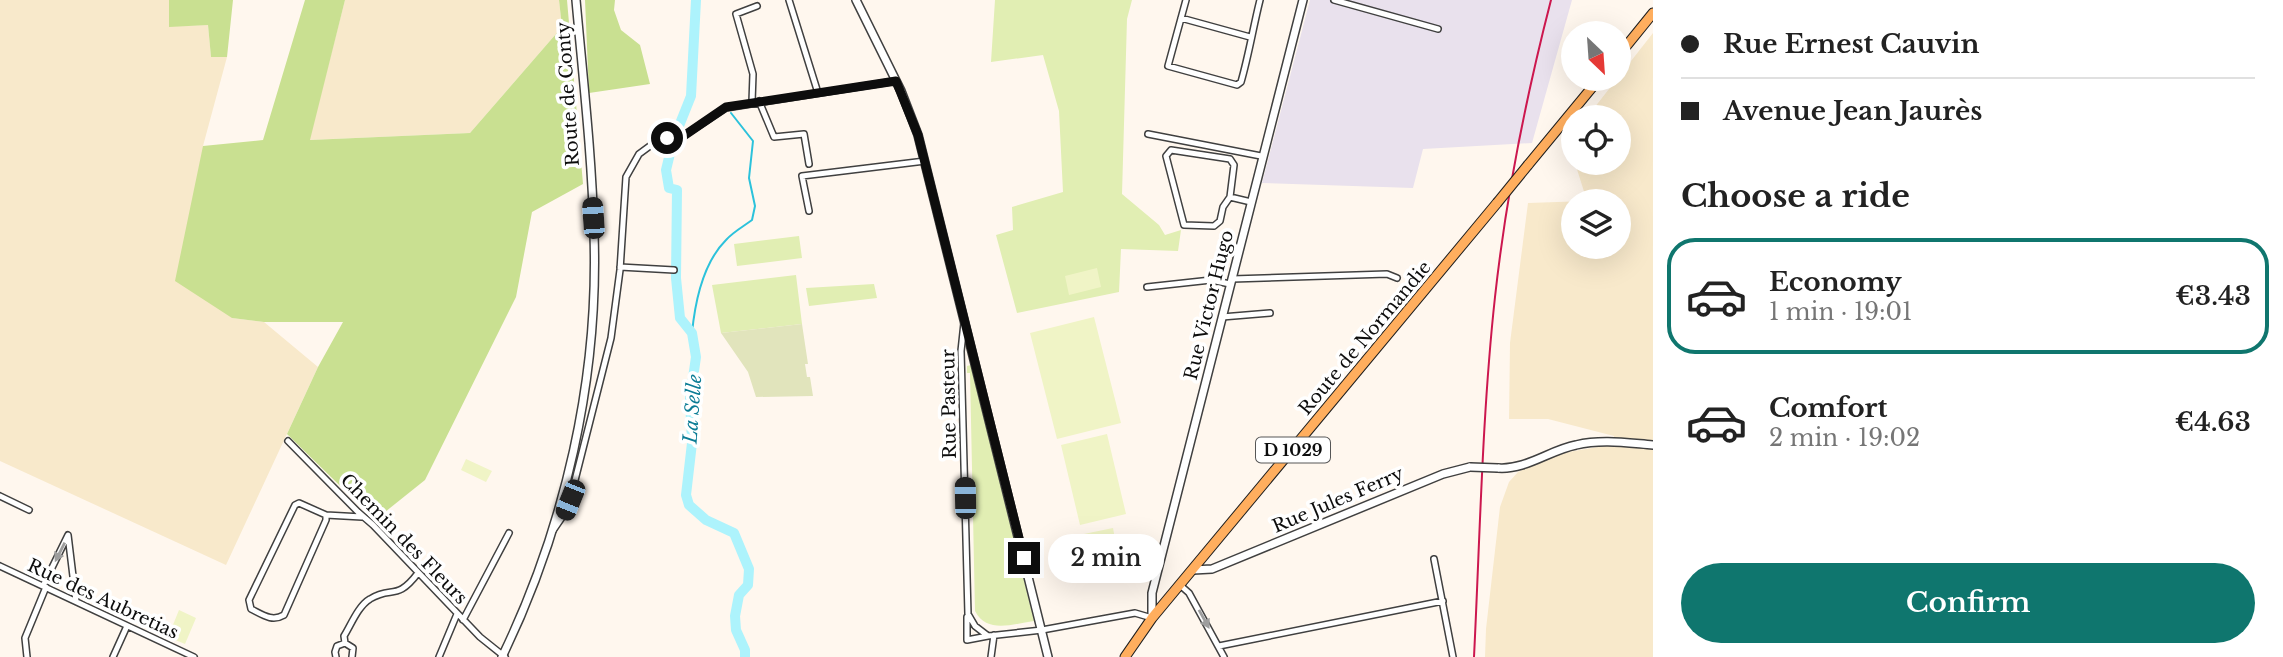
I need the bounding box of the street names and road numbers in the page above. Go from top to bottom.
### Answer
street label: Route de Conty [552,21,584,167]
street label: Rue Victor Hugo [1180,228,1238,382]
street label: Route de Normandie [1294,257,1436,419]
street label: Rue Pasteur [937,349,961,459]
road number: D 1029 [1256,438,1330,463]
street label: Rue Jules Ferry [1269,462,1407,538]
street label: Chemin des Fleurs [336,469,472,609]
street label: Rue des Aubretias [24,554,182,644]

